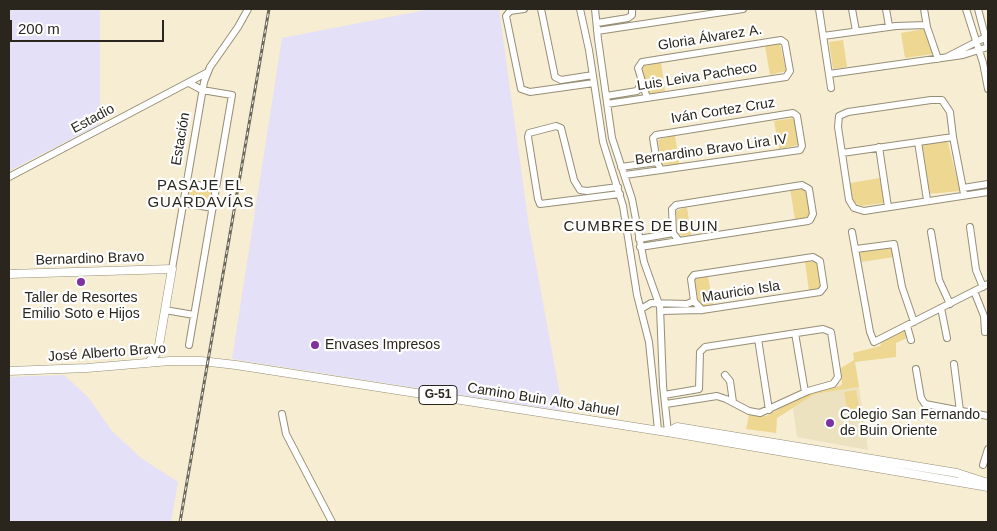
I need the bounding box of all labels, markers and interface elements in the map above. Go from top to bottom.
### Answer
scale bar [12,10,166,42]
text: 200 m [18,20,60,37]
street label: Gloria Álvarez A. [657,21,763,55]
street label: Luis Leiva Pacheco [636,59,758,95]
street label: Iván Cortez Cruz [670,94,776,128]
street label: Estadio [68,101,118,137]
street label: Estación [168,111,194,167]
street label: Bernardino Bravo Lira IV [634,131,788,169]
district label: PASAJE EL GUARDAVÍAS [146,177,256,212]
district label: CUMBRES DE BUIN [562,218,720,236]
street label: Bernardino Bravo [35,249,145,269]
marker: Taller de Resortes Emilio Soto e Hijos [75,276,87,288]
street label: Mauricio Isla [701,278,781,306]
place label: Taller de Resortes Emilio Soto e Hijos [22,290,140,322]
place label: Envases Impresos [325,337,440,353]
marker: Envases Impresos [309,339,321,351]
street label: José Alberto Bravo [47,340,167,366]
street label: Camino Buin Alto Jahuel [466,380,620,420]
road number: G-51 [419,386,457,404]
place label: Colegio San Fernando de Buin Oriente [840,407,980,440]
marker: Colegio San Fernando de Buin Oriente [824,417,836,429]

